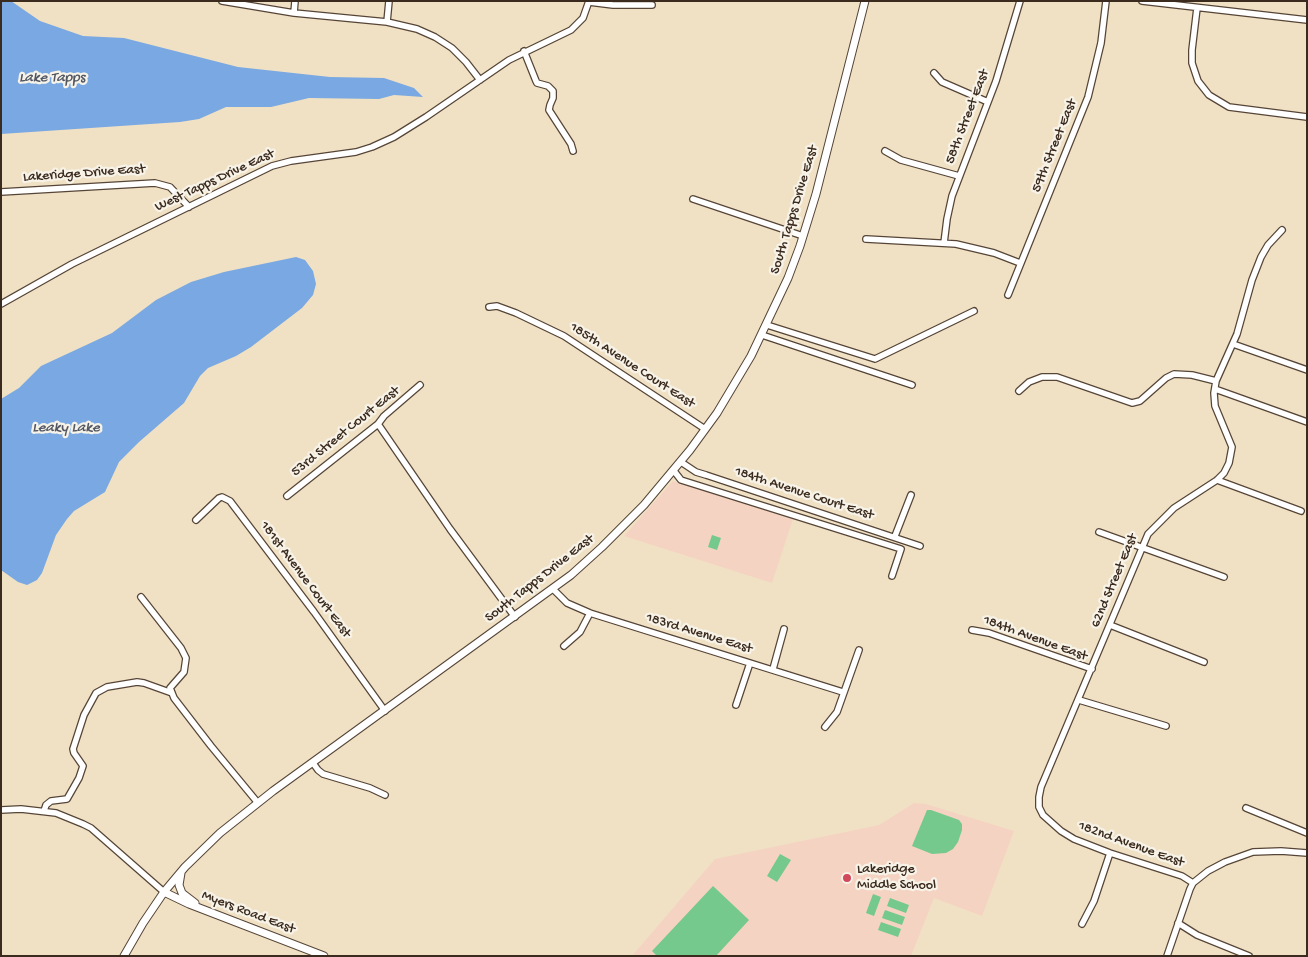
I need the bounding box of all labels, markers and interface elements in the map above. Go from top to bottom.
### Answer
street label: 58th Street East [942,68,994,166]
water label: Lake Tapps [19,70,85,88]
street label: 59th Street East [1029,97,1081,195]
street label: South Tapps Drive East [767,144,823,276]
street label: West Tapps Drive East [153,146,277,216]
street label: Lakeridge Drive East [22,161,146,187]
street label: 185th Avenue Court East [566,319,698,413]
street label: 53rd Street Court East [288,383,404,481]
water label: Leaky Lake [32,420,100,438]
street label: 184th Avenue Court East [733,464,875,524]
street label: 181st Avenue Court East [256,518,354,642]
street label: South Tapps Drive East [482,531,598,627]
street label: 62nd Street East [1088,532,1142,630]
street label: 183rd Avenue East [644,610,754,658]
street label: 184th Avenue East [981,612,1089,666]
street label: 182nd Avenue East [1076,818,1186,872]
place label: Lakeridge Middle School [857,862,936,894]
marker: Lakeridge Middle School [841,872,853,884]
street label: Myers Road East [199,888,297,938]

